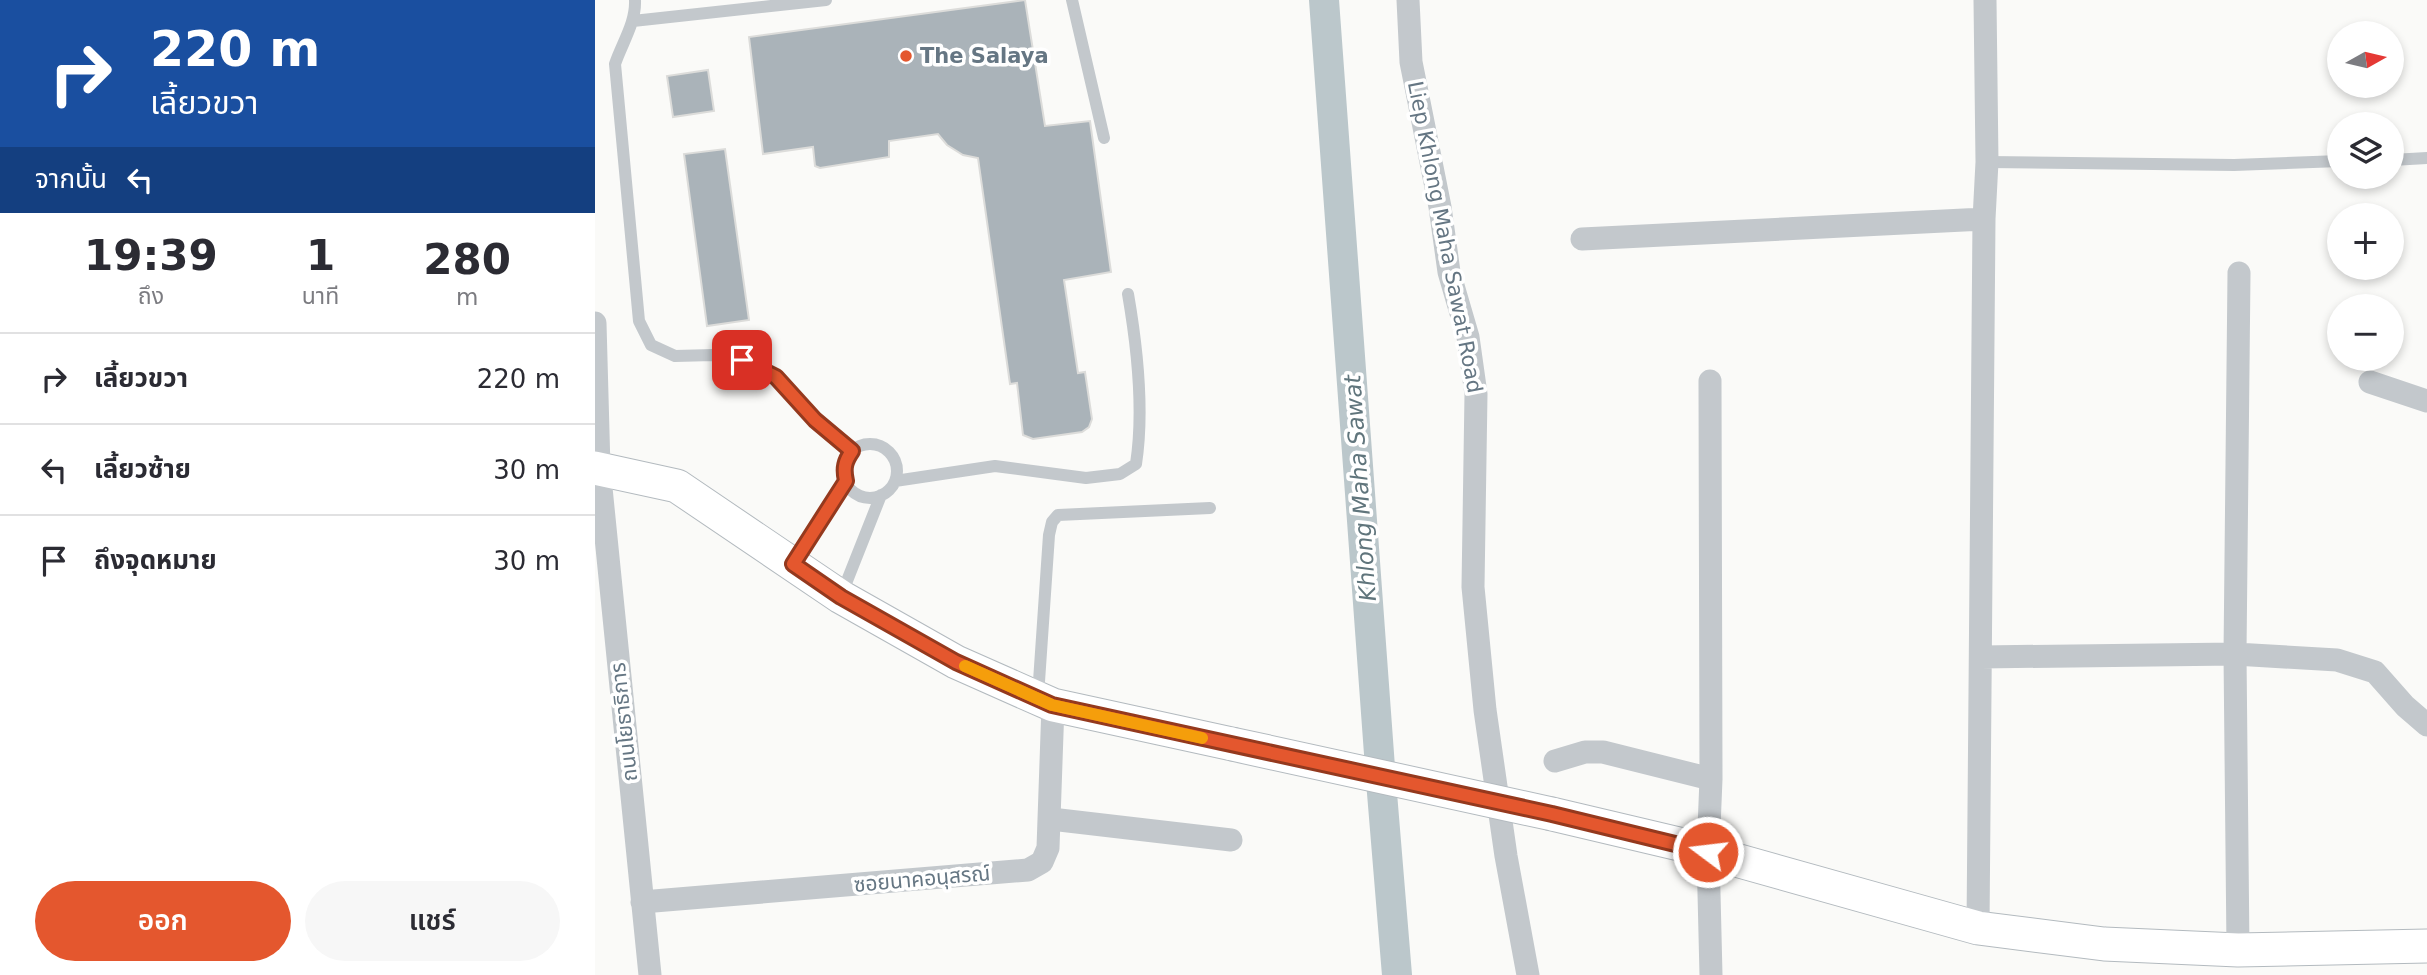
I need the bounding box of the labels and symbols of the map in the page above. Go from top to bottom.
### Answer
north arrow [2327,21,2405,98]
place label: The Salaya [920,44,1049,68]
marker: The Salaya [898,48,914,64]
street label: Liep Khlong Maha Sawat Road [1403,79,1487,395]
pin [712,330,772,390]
water label: Khlong Maha Sawat [1339,373,1381,602]
street label: ถนนโยธาธิการ [606,661,642,783]
position arrow [1671,815,1745,889]
street label: ซอยนาคอนุสรณ์ [853,861,991,898]

